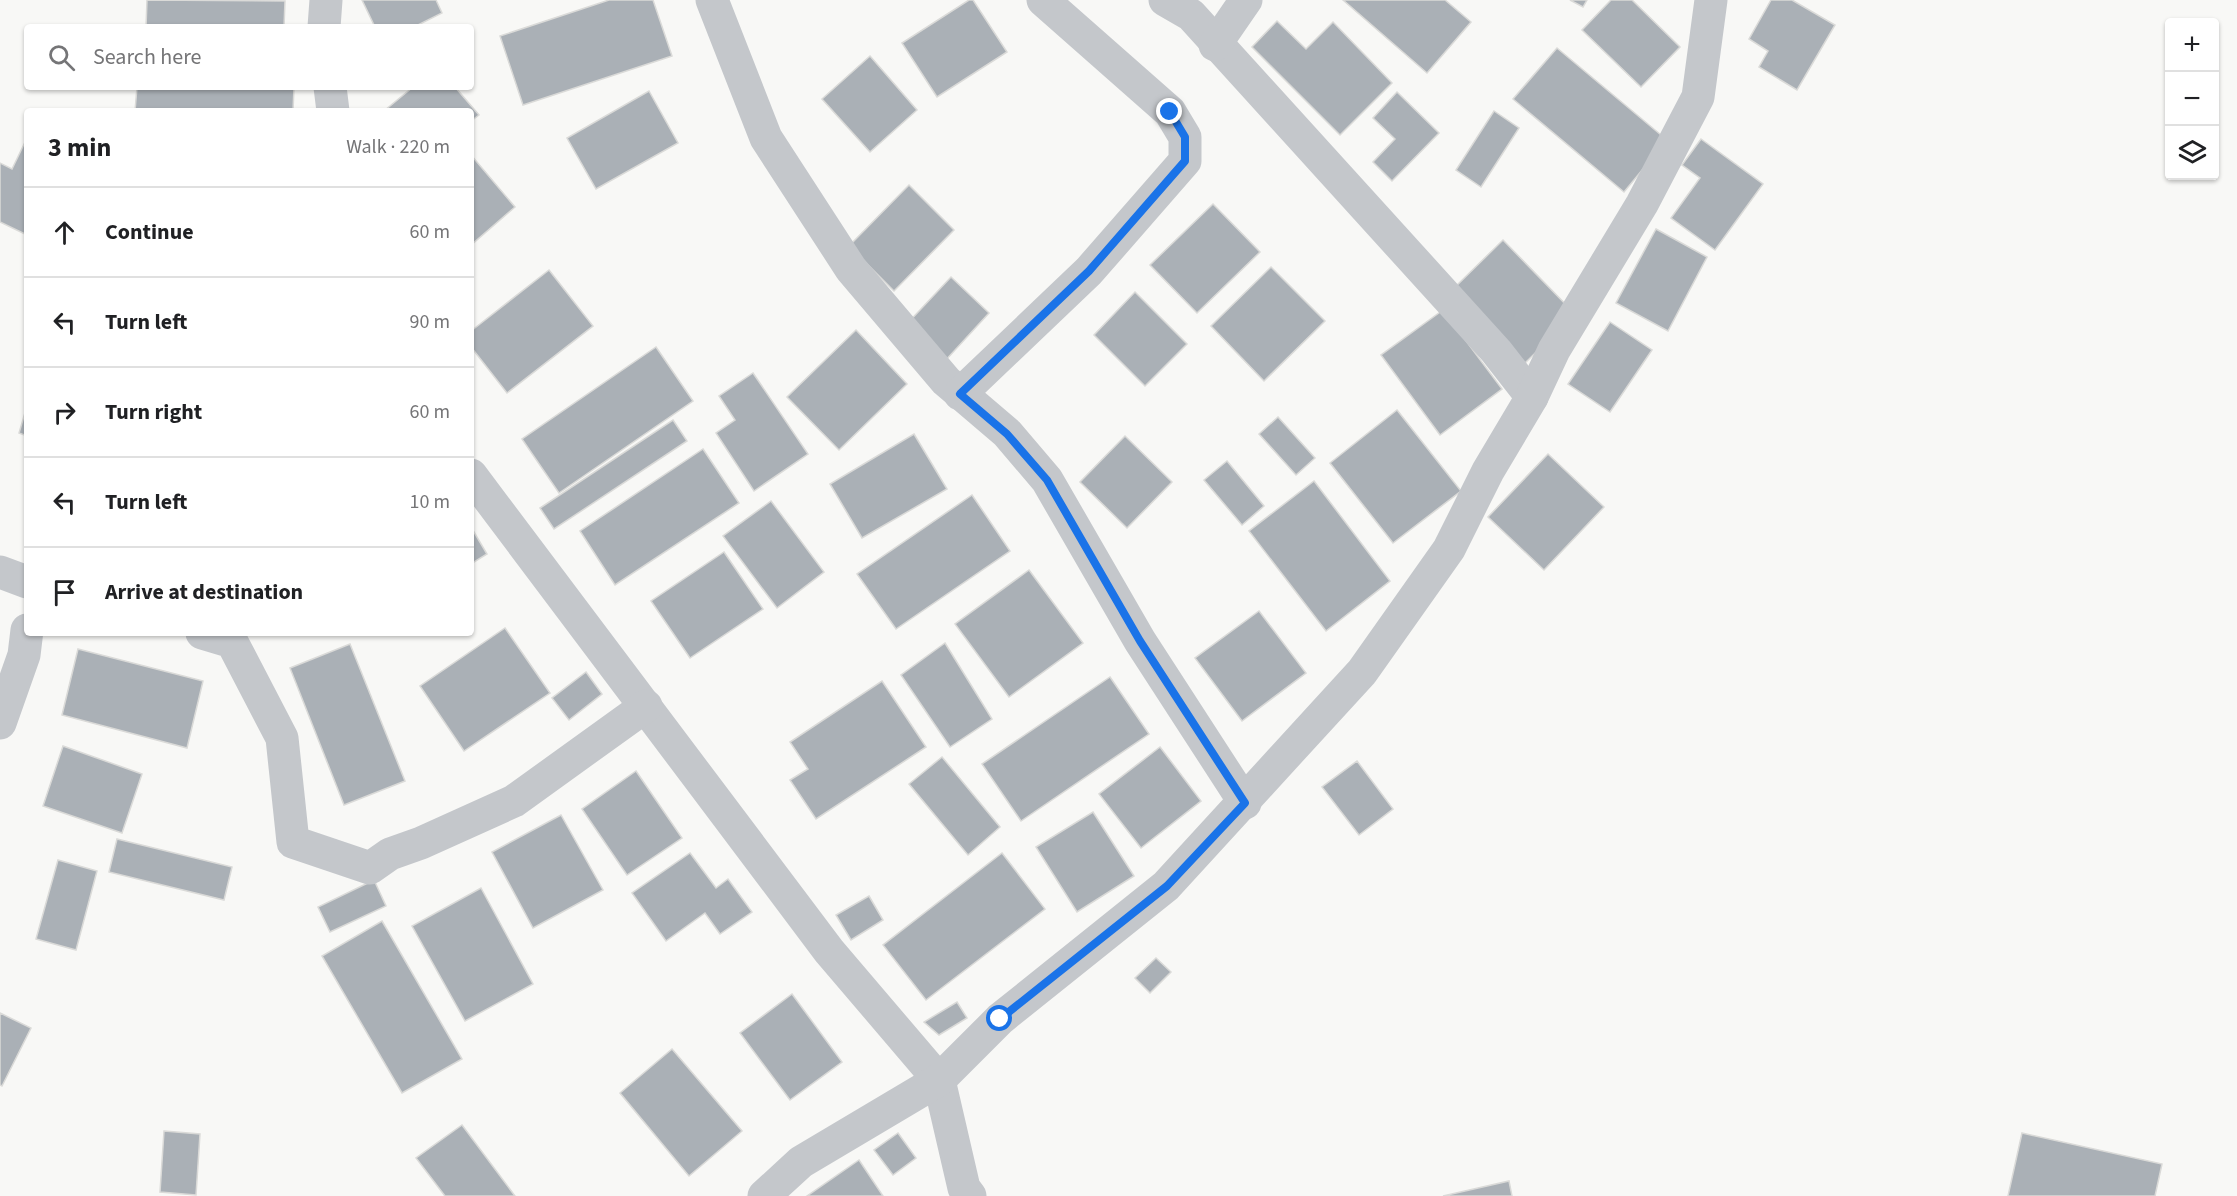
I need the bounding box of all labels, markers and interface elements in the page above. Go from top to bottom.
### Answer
map controls [2165,18,2219,180]
button: + [2165,18,2219,72]
search box [24,24,474,90]
icon: search [45,41,78,74]
text: Search here [93,41,201,73]
button: − [2165,72,2219,126]
route end [1156,98,1182,124]
button: layers [2165,126,2219,180]
text: 3 min [48,129,111,166]
text: Walk · 220 m [346,133,450,161]
icon: ahead [48,216,81,249]
text: Continue [105,216,194,248]
text: 60 m [410,218,450,246]
icon: left [48,306,81,339]
text: Turn left [105,306,187,338]
text: 90 m [410,308,450,336]
icon: right [48,396,81,429]
text: Turn right [105,396,202,428]
text: 60 m [410,398,450,426]
icon: left [48,486,81,519]
text: Turn left [105,486,187,518]
text: 10 m [410,488,450,516]
icon: arrive [48,576,81,609]
text: Arrive at destination [105,576,303,608]
route start [986,1005,1012,1031]

